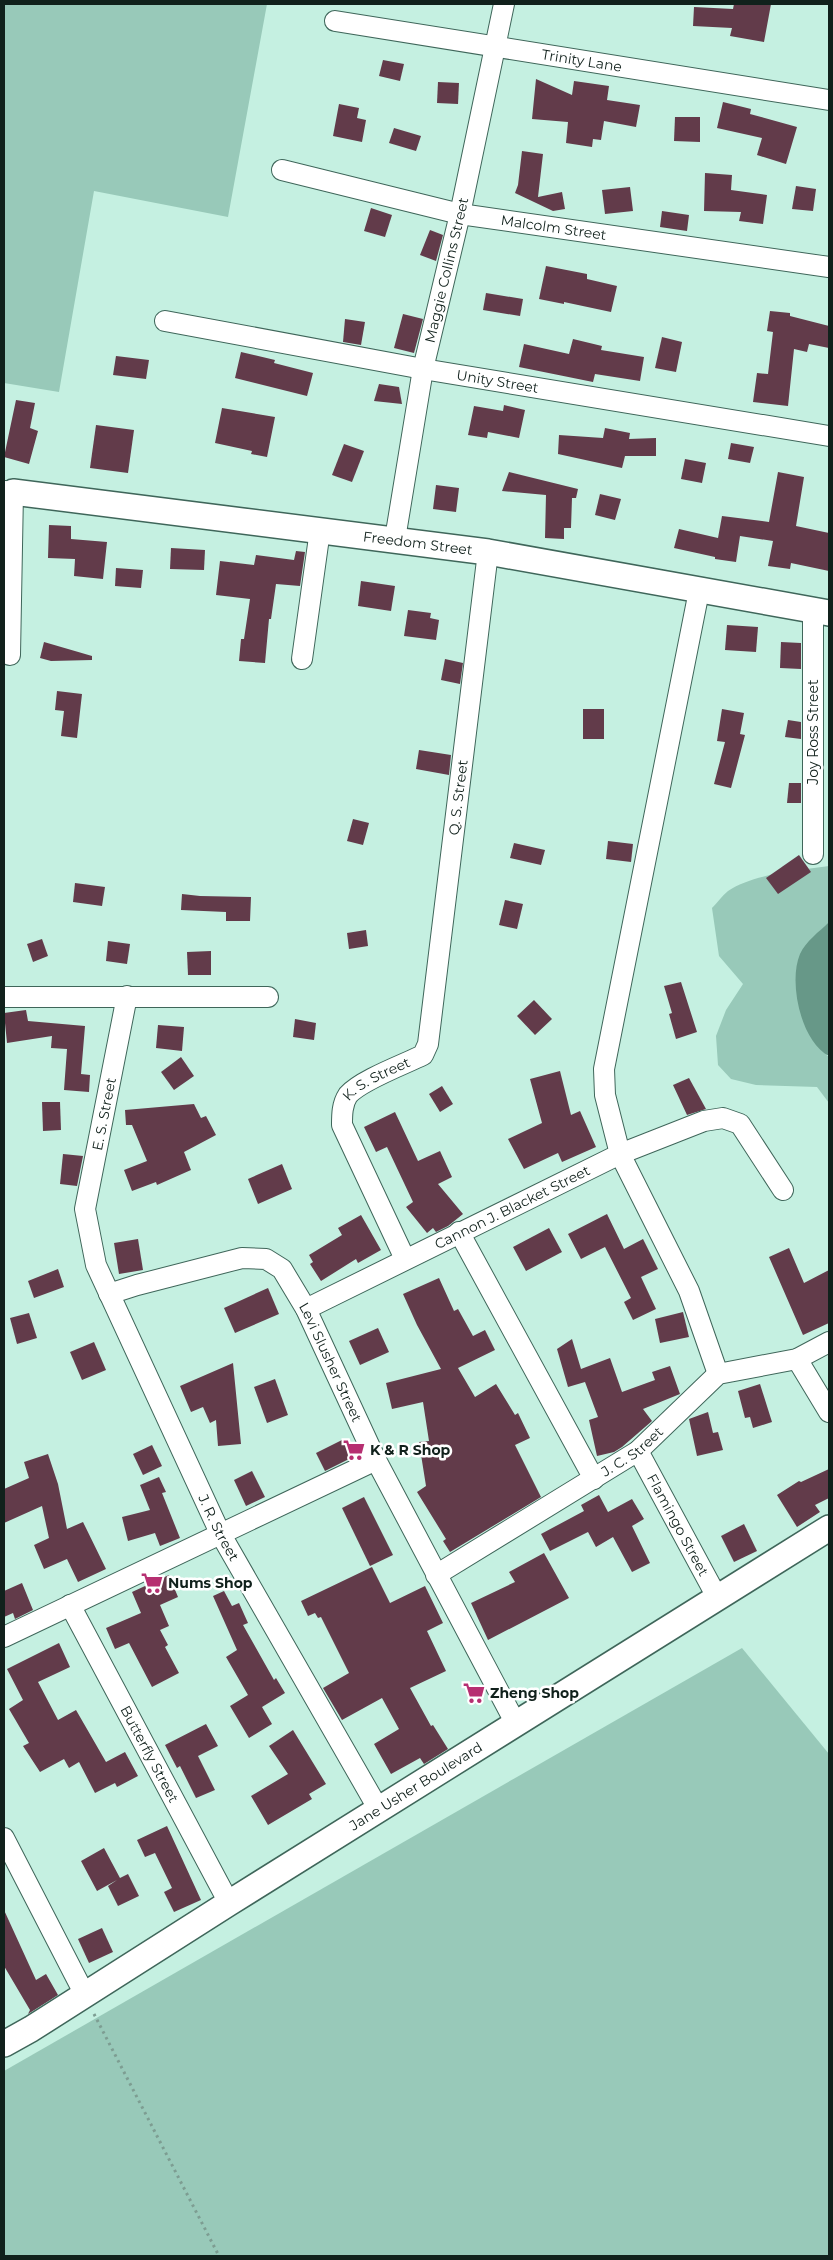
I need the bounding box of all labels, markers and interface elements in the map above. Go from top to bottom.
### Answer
street label: Trinity Lane [540,45,623,76]
street label: Maggie Collins Street [421,195,472,345]
street label: Malcolm Street [500,211,608,244]
street label: Unity Street [455,366,540,397]
street label: Freedom Street [362,527,474,559]
street label: Joy Ross Street [804,679,822,786]
street label: Q. S. Street [445,758,472,836]
street label: K. S. Street [338,1053,413,1104]
street label: E. S. Street [88,1076,120,1152]
street label: Cannon J. Blacket Street [432,1161,593,1253]
street label: Levi Slusher Street [295,1299,366,1425]
street label: J. C. Street [597,1423,667,1481]
supermarket icon: K & R Shop [341,1437,367,1463]
place label: K & R Shop [370,1441,451,1459]
street label: Flamingo Street [643,1471,713,1579]
street label: J. R. Street [194,1490,243,1565]
supermarket icon: Nums Shop [139,1570,165,1596]
place label: Nums Shop [168,1574,253,1592]
supermarket icon: Zheng Shop [461,1680,487,1706]
place label: Zheng Shop [490,1684,579,1702]
street label: Butterfly Street [116,1703,183,1806]
street label: Jane Usher Boulevard [345,1738,486,1835]

